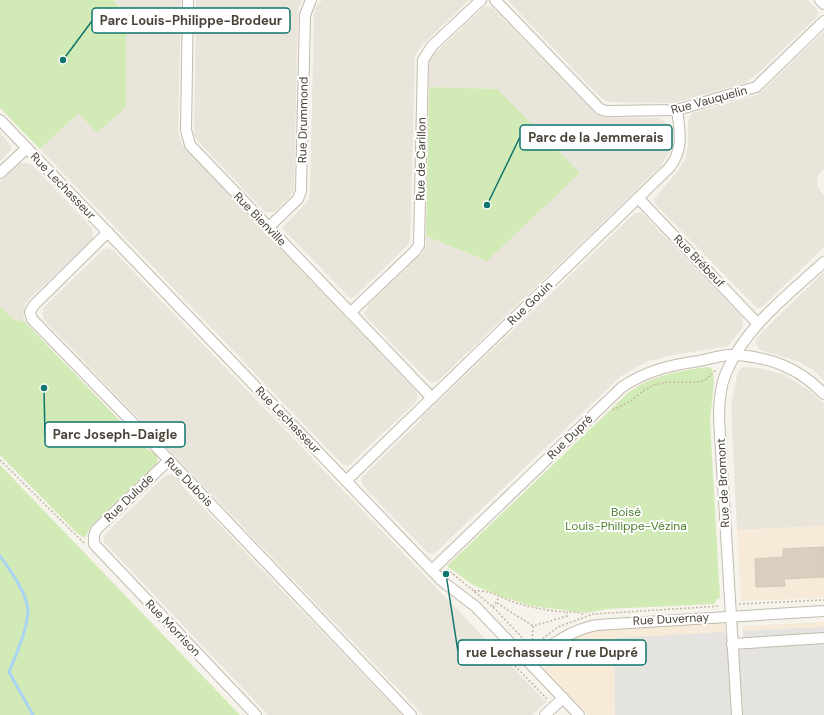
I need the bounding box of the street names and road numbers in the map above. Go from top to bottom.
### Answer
street label: Rue Drummond [294,77,312,163]
street label: Rue Vauquelin [669,82,749,118]
street label: Rue de Carillon [412,117,430,201]
street label: Rue Lechasseur [27,149,99,223]
street label: Rue Bienville [230,189,290,250]
street label: Rue Brébeuf [670,231,728,291]
street label: Rue Gouin [504,277,556,329]
street label: Rue Lechasseur [252,383,324,457]
street label: Rue Dupré [544,411,596,463]
street label: Rue de Bromont [713,438,733,528]
street label: Rue Dubois [161,454,217,510]
street label: Rue Dulude [101,470,157,526]
street label: Rue Morrison [142,596,204,660]
street label: Rue Duvernay [632,609,710,629]

